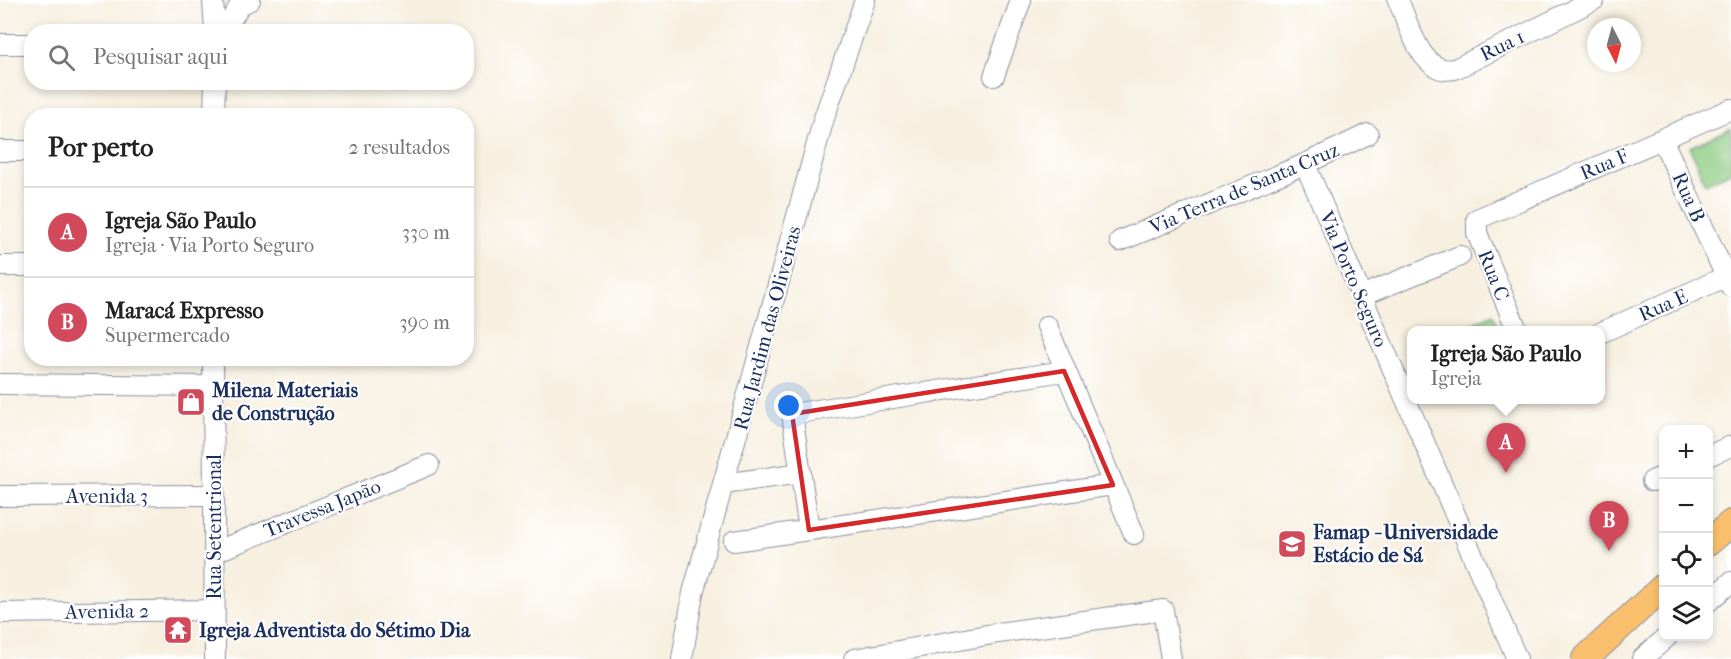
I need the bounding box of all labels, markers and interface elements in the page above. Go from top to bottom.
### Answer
north arrow [1587,18,1641,72]
search box [24,24,474,90]
street label: Rua 1 [1476,25,1528,66]
icon: search [45,41,78,74]
text: Pesquisar aqui [93,44,228,70]
text: Por perto [48,132,153,163]
text: 2 resultados [348,136,450,159]
street label: Via Terra de Santa Cruz [1145,138,1343,239]
street label: Rua F [1577,144,1632,185]
street label: Rua B [1667,169,1710,226]
street label: Via Porto Seguro [1314,207,1393,351]
text: Igreja São Paulo [105,208,256,234]
text: A [61,221,74,244]
text: 330 m [402,221,450,244]
street label: Rua Jardim das Oliveiras [729,223,806,433]
text: Igreja · Via Porto Seguro [105,234,314,257]
street label: Rua C [1473,247,1514,304]
street label: Rua E [1635,285,1691,326]
text: Maracá Expresso [105,298,264,324]
text: B [61,311,74,334]
text: 390 m [399,311,450,334]
text: Supermercado [105,324,230,347]
popup [1407,326,1605,404]
text: Igreja São Paulo [1430,341,1582,367]
text: Igreja [1430,367,1482,390]
place label: Milena Materiais de Construção [211,379,359,426]
shop icon: Milena Materiais de Construção [175,386,207,418]
your location [774,391,803,420]
pin: A [1486,424,1526,473]
map controls [1659,425,1713,641]
button: + [1659,425,1713,479]
street label: Rua Setentrional [203,454,226,600]
street label: Travessa Japão [260,475,384,542]
button: − [1659,479,1713,533]
street label: Avenida 3 [65,485,148,508]
pin: B [1590,502,1628,551]
place label: Famap - Universidade Estácio de Sá [1312,521,1498,567]
school or university icon: Famap - Universidade Estácio de Sá [1276,528,1308,560]
button: locate [1659,533,1713,587]
button: layers [1659,587,1713,641]
street label: Avenida 2 [64,599,149,624]
temple icon: Igreja Adventista do Sétimo Dia [162,614,194,646]
place label: Igreja Adventista do Sétimo Dia [199,619,471,642]

